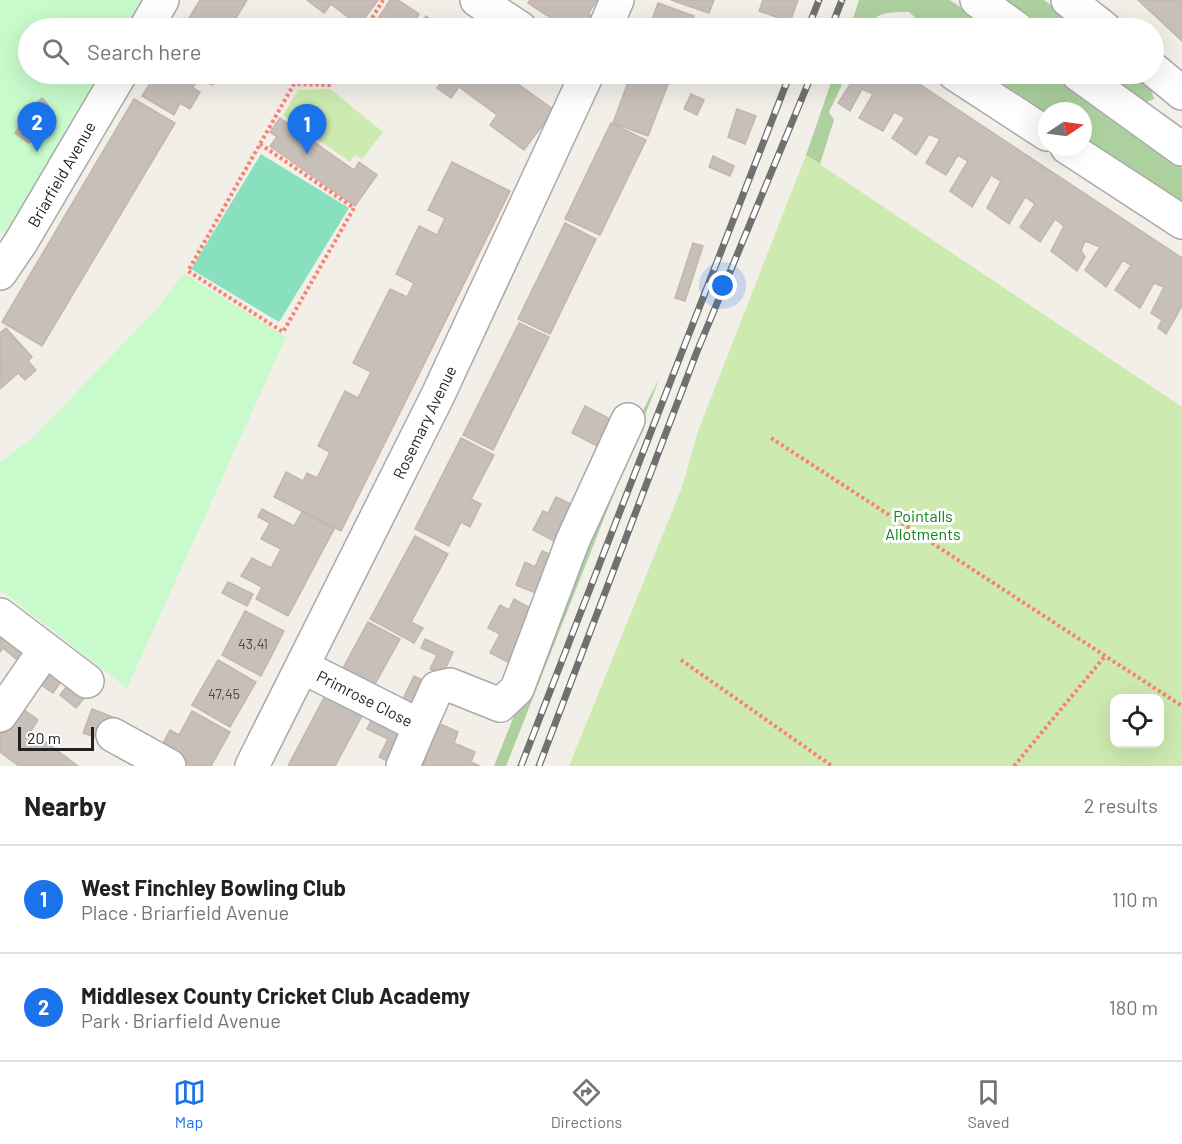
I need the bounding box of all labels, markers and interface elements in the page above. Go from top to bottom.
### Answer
search box [18,18,1164,84]
icon: search [39,35,72,68]
text: Search here [87,38,201,64]
pin: 2 [18,102,57,152]
north arrow [1038,102,1092,156]
pin: 1 [288,104,326,154]
street label: Briarfield Avenue [23,118,99,230]
your location [708,271,737,300]
street label: Rosemary Avenue [388,362,460,482]
park label: Pointalls Allotments [885,506,961,543]
house number: 43,41 [238,635,268,652]
street label: Primrose Close [314,666,416,730]
house number: 47,45 [208,685,240,702]
map controls [1110,694,1164,748]
button: locate [1110,694,1164,748]
scale bar [18,724,94,752]
text: 20 m [27,728,61,747]
text: Nearby [24,790,106,821]
text: 2 results [1084,793,1158,817]
text: West Finchley Bowling Club [81,874,346,900]
text: 1 [40,887,47,911]
text: 110 m [1112,887,1158,911]
text: Place · Briarfield Avenue [81,900,289,924]
text: Middlesex County Cricket Club Academy [81,982,470,1008]
text: 2 [38,995,49,1019]
text: 180 m [1109,995,1158,1019]
text: Park · Briarfield Avenue [81,1008,281,1032]
tab: Map [173,1076,206,1131]
tab: Directions [551,1076,622,1131]
tab: Saved [967,1076,1009,1131]

